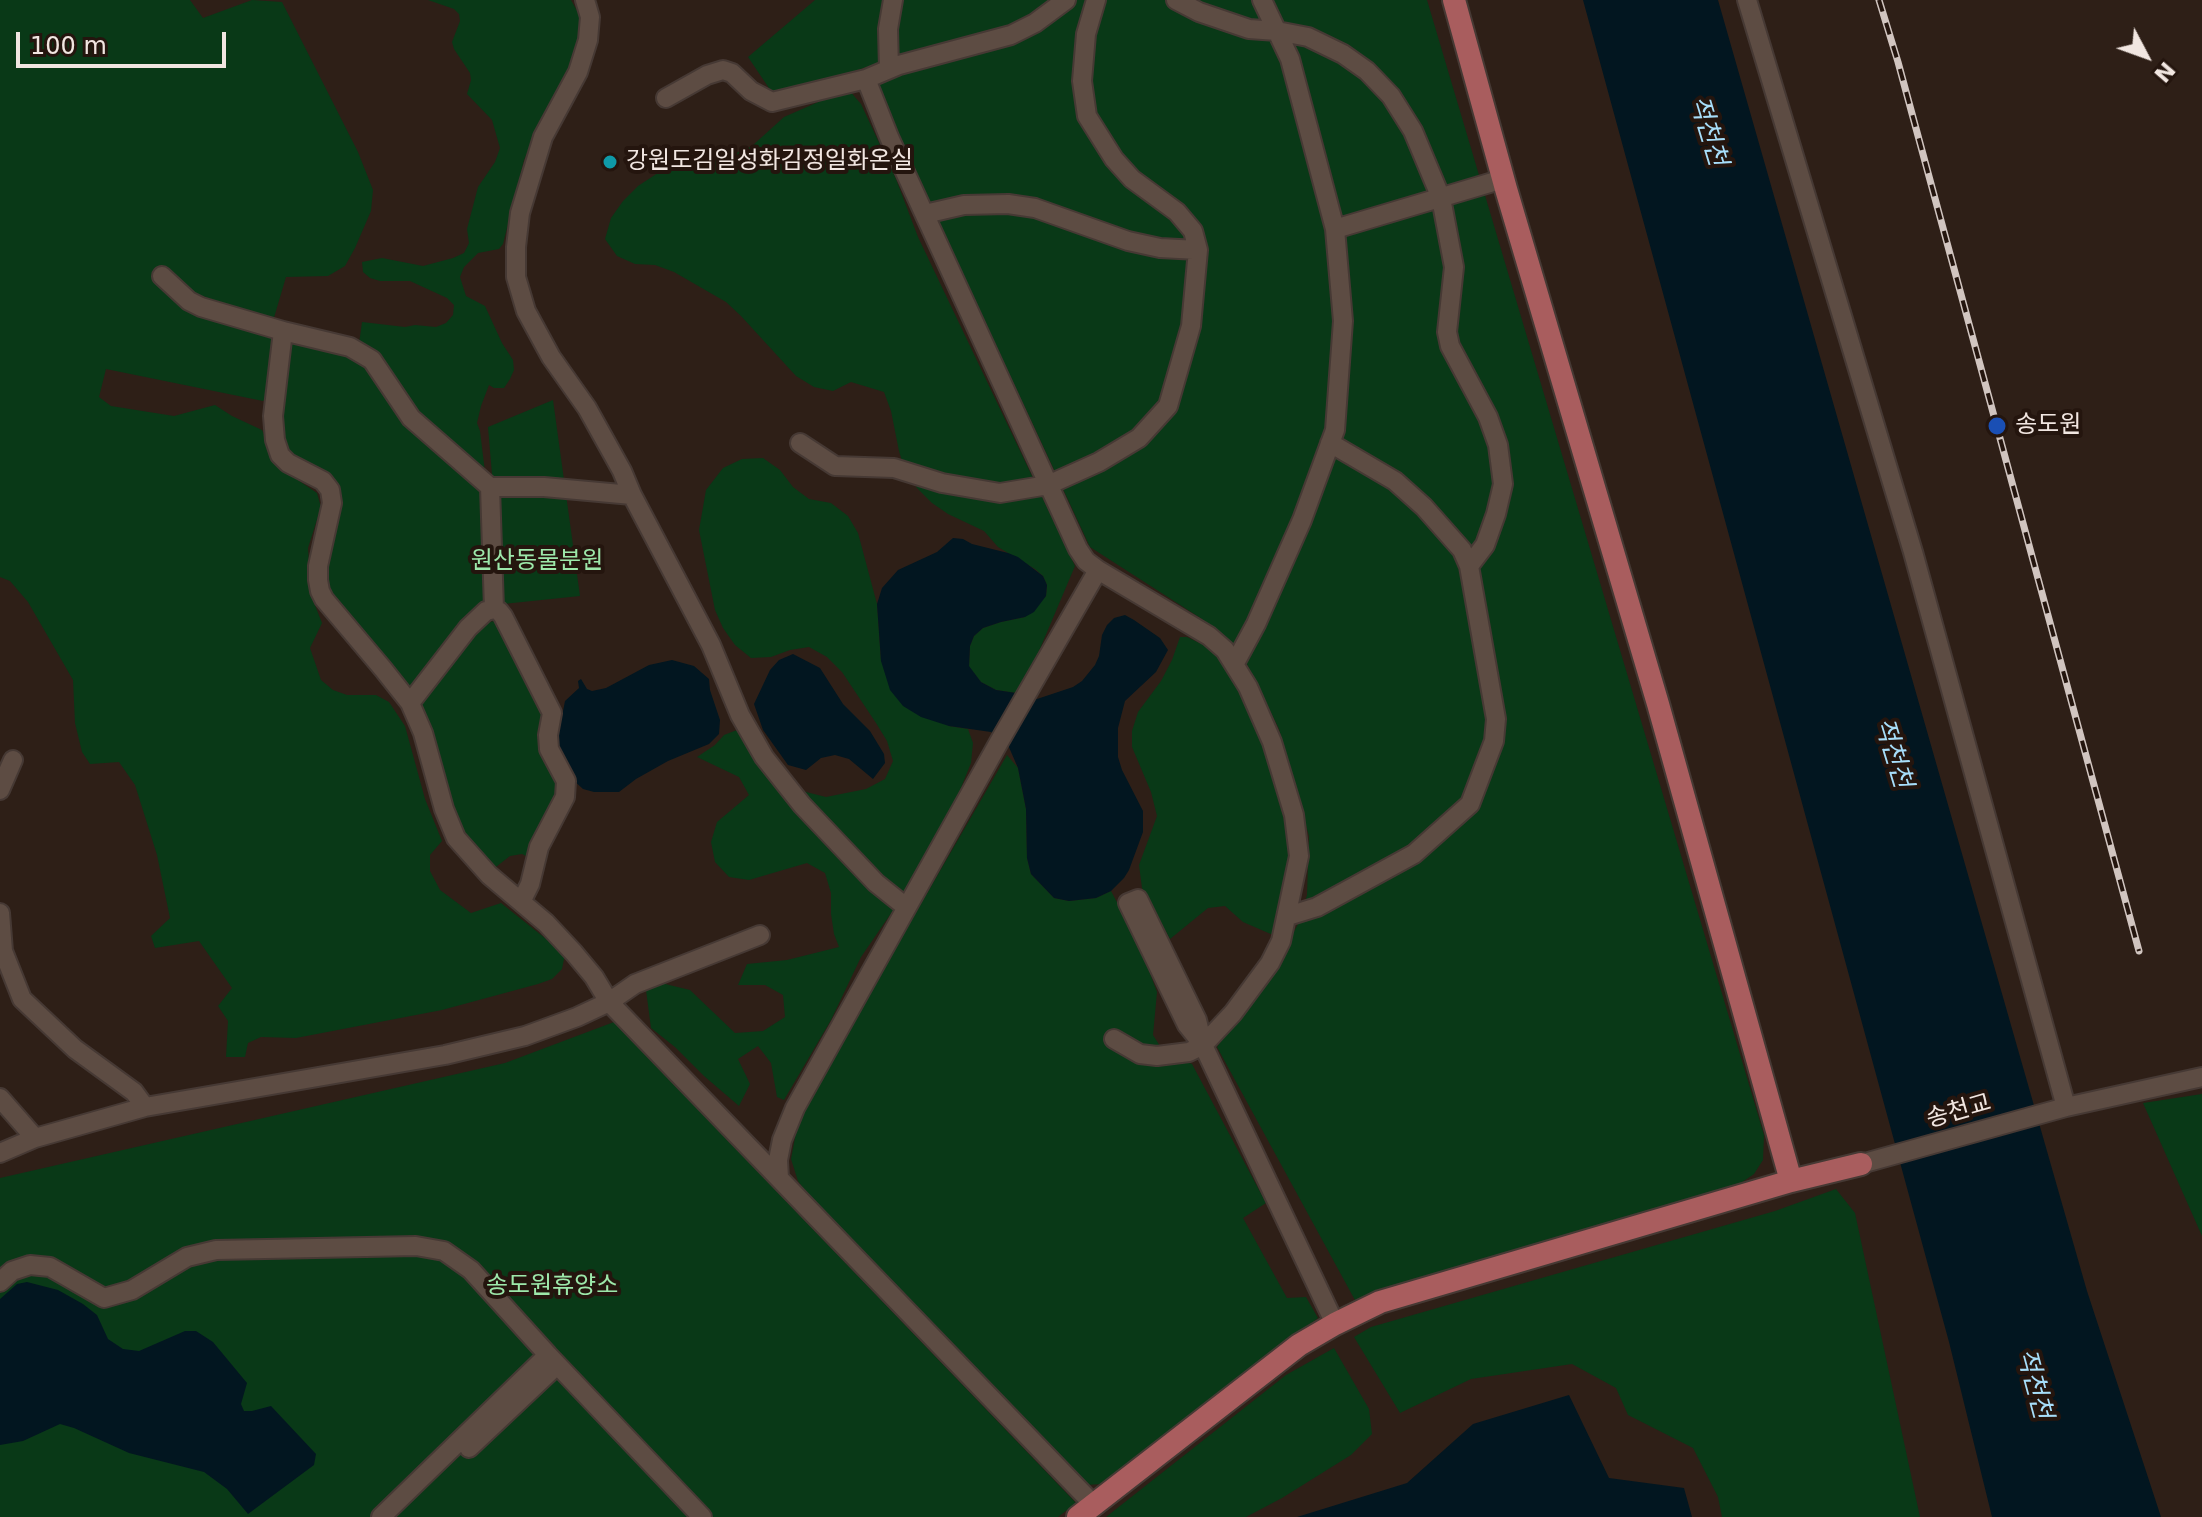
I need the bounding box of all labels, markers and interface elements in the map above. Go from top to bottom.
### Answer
scale bar [20,16,230,66]
north arrow [2106,16,2186,96]
text: 100 m [30,32,107,60]
text: N [2149,57,2180,87]
water label: 적천천 [1682,92,1732,170]
place label: 강원도김일성화김정일화온실 [626,148,913,176]
marker: 강원도김일성화김정일화온실 [601,153,619,171]
place label: 송도원 [2015,412,2081,440]
marker: 송도원 [1986,415,2008,437]
park label: 원산동물분원 [471,548,603,576]
water label: 적천천 [1867,714,1917,792]
street label: 송천교 [1923,1089,1995,1135]
park label: 송도원휴양소 [486,1273,618,1301]
water label: 적천천 [2009,1345,2057,1423]

